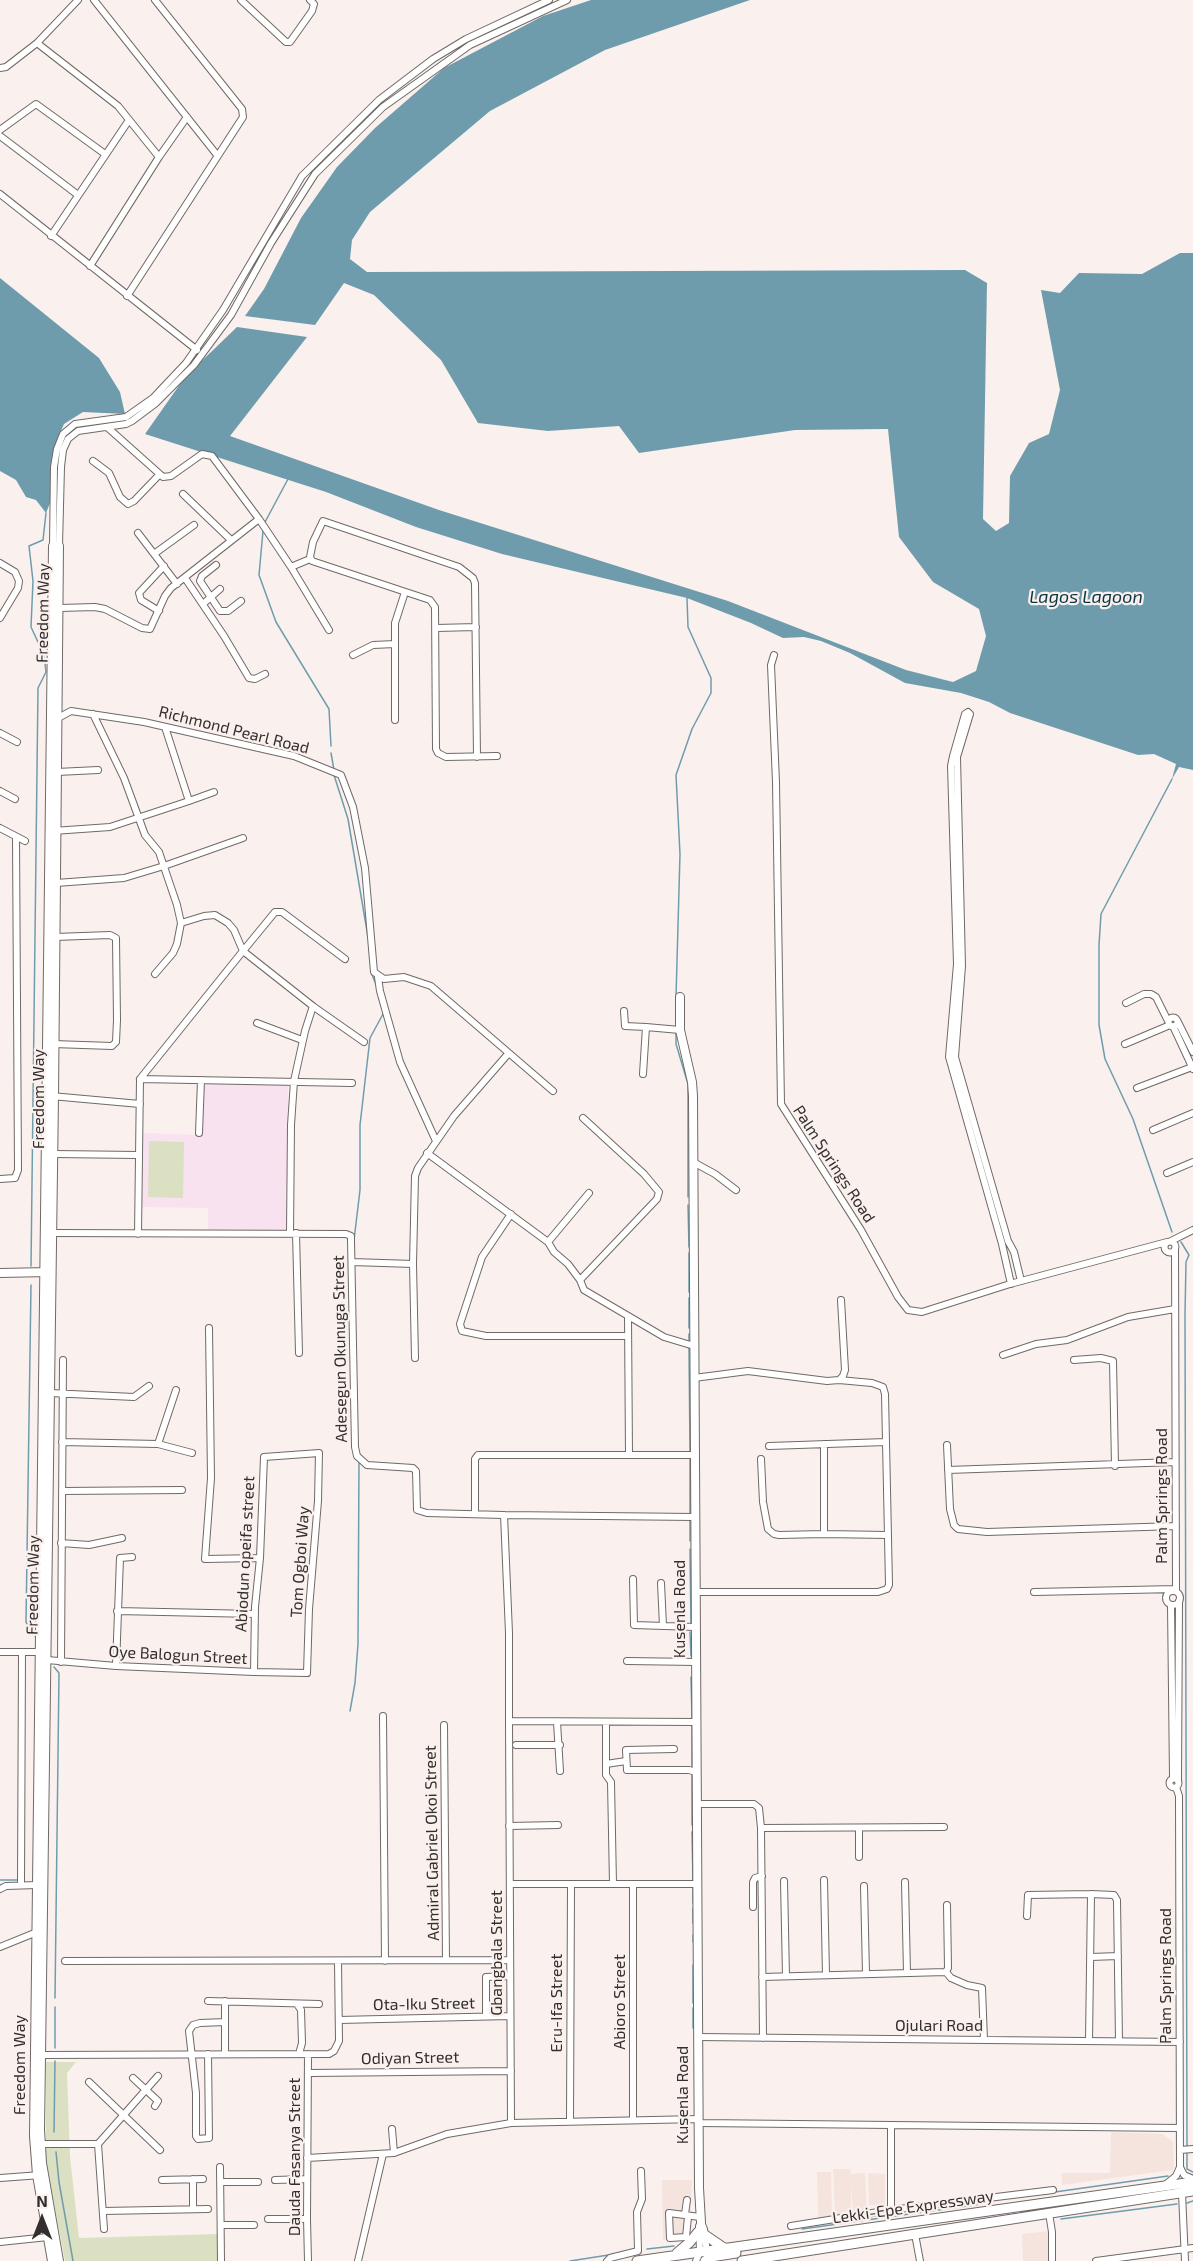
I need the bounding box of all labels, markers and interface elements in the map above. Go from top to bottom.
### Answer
street label: Freedom Way [33,563,53,663]
water label: Lagos Lagoon [1029,586,1143,608]
street label: Richmond Pearl Road [157,702,311,758]
street label: Freedom Way [29,1049,49,1149]
street label: Palm Springs Road [789,1102,879,1226]
street label: Adesegun Okunuga Street [329,1255,351,1443]
street label: Palm Springs Road [1152,1428,1172,1564]
street label: Abiodun opeifa street [231,1475,259,1633]
street label: Tom Ogboi Way [287,1506,313,1618]
street label: Freedom Way [23,1535,43,1635]
street label: Kusenla Road [670,1560,690,1658]
street label: Oye Balogun Street [108,1642,248,1668]
street label: Admiral Gabriel Okoi Street [421,1745,443,1941]
street label: Gbangbala Street [487,1890,507,2016]
street label: Palm Springs Road [1156,1908,1176,2044]
street label: Eru-Ifa Street [547,1954,567,2052]
street label: Abioro Street [610,1954,630,2050]
street label: Ota-Iku Street [373,1994,475,2014]
street label: Freedom Way [10,2015,30,2115]
street label: Ojulari Road [895,2016,983,2036]
street label: Kusenla Road [673,2046,693,2144]
street label: Odiyan Street [361,2048,459,2068]
street label: Dauda Fasanya Street [285,2078,305,2236]
street label: Lekki-Epe Expressway [831,2186,995,2228]
north arrow [12,2189,72,2249]
text: N [36,2191,48,2210]

